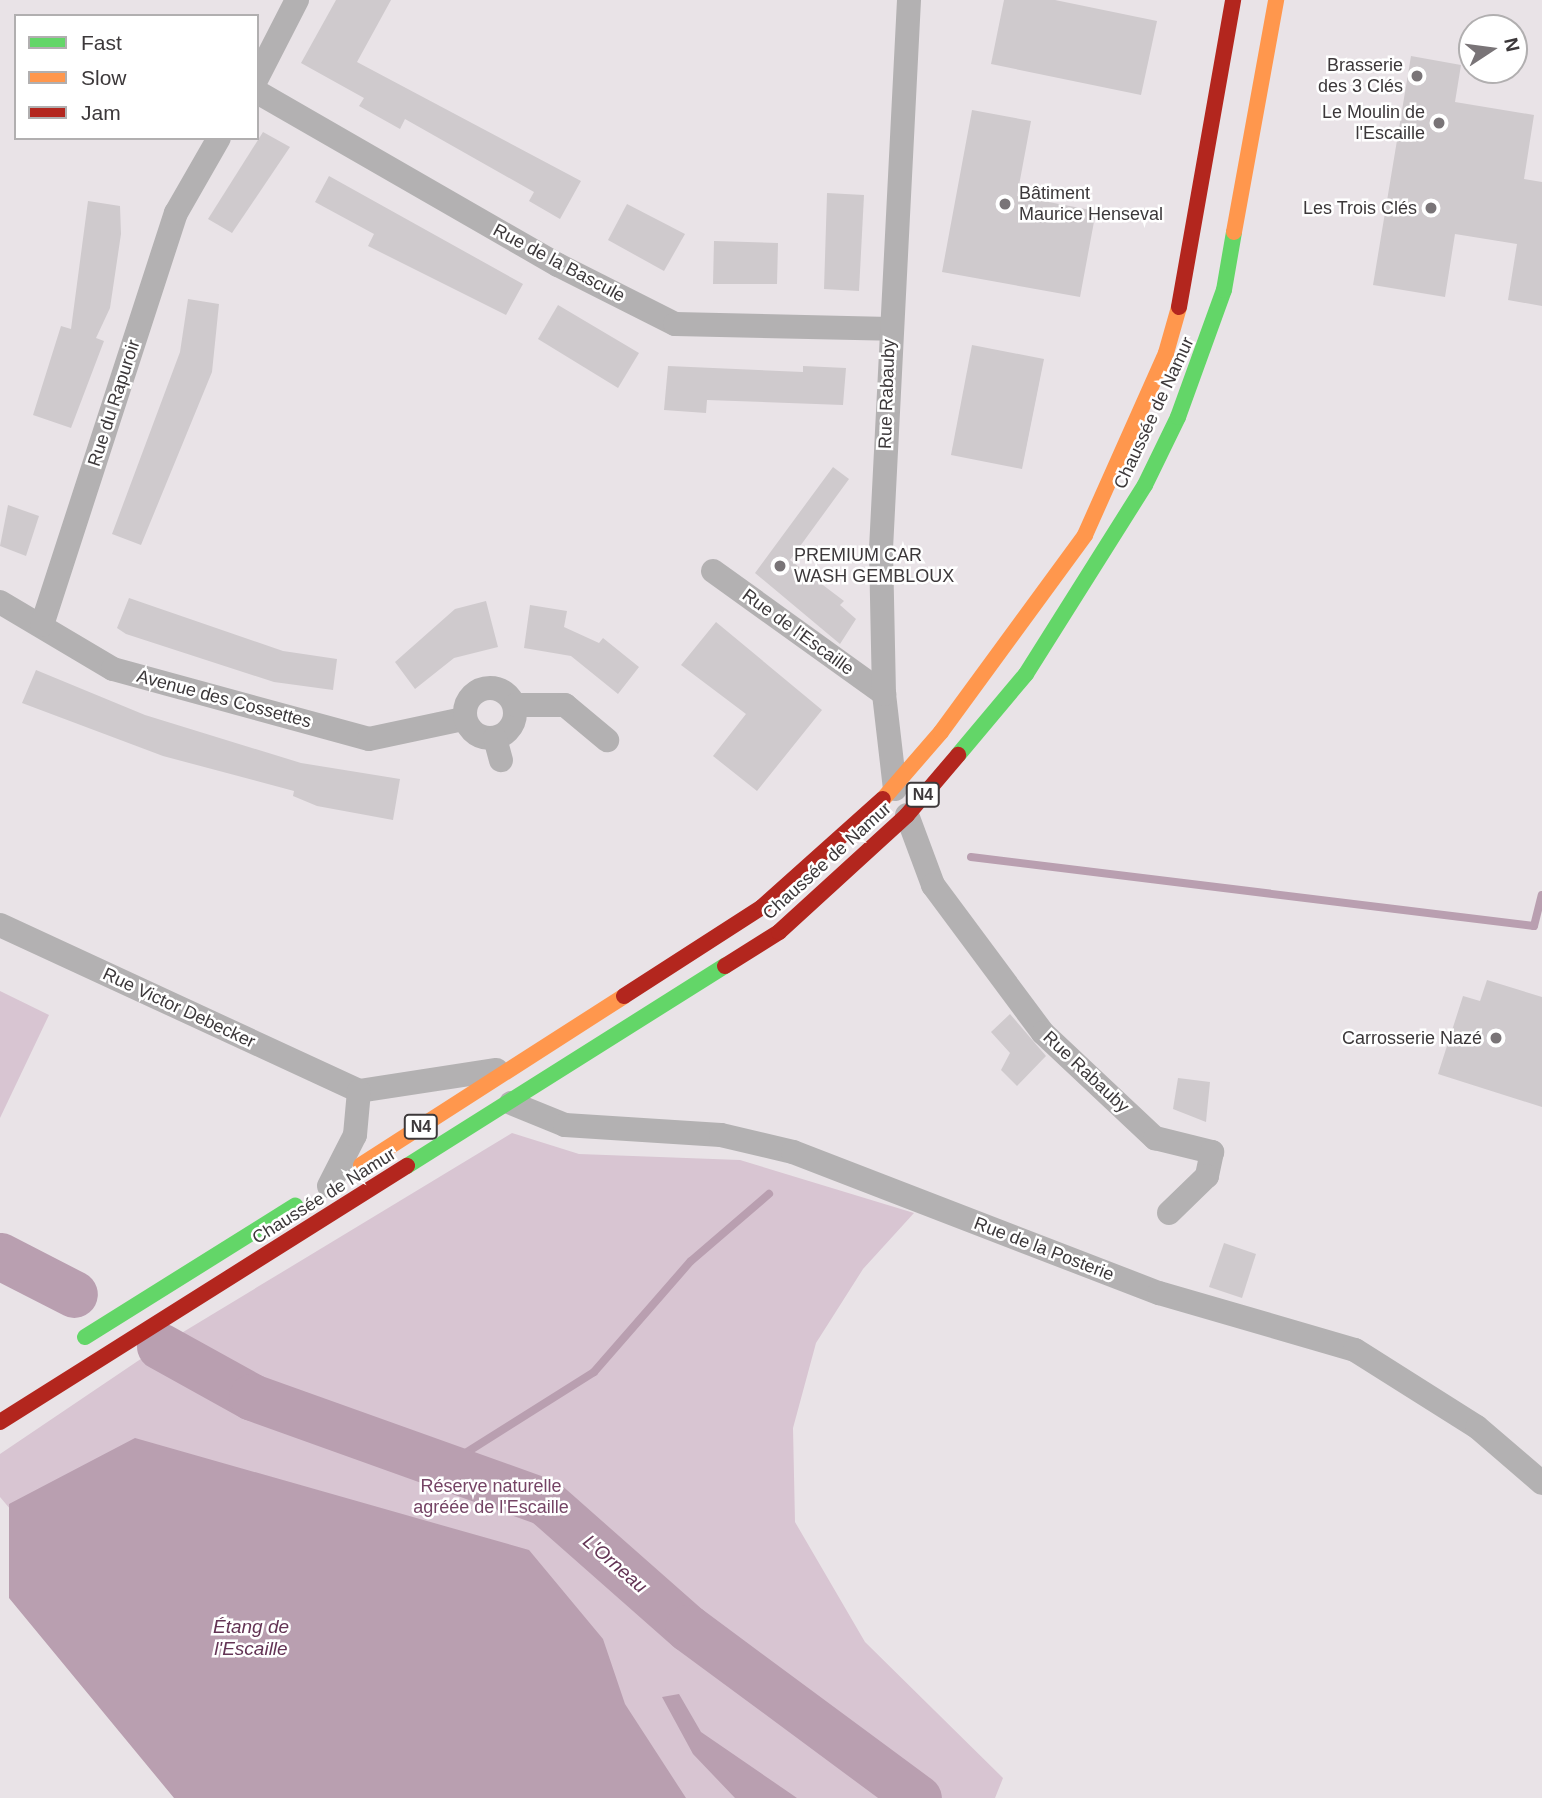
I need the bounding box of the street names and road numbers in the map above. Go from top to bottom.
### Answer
street label: Rue de la Bascule [489,219,629,307]
street label: Chaussée de Namur [1109,334,1199,492]
street label: Rue du Rapuroir [83,337,145,469]
street label: Rue Rabauby [874,339,900,449]
street label: Rue de l'Escaille [738,584,858,680]
street label: Avenue des Cossettes [134,665,314,733]
road number: N4 [906,782,940,808]
street label: Chaussée de Namur [758,798,896,924]
street label: Rue Victor Debecker [99,963,259,1053]
street label: Rue Rabauby [1038,1027,1134,1117]
road number: N4 [404,1114,438,1140]
street label: Chaussée de Namur [248,1143,400,1249]
street label: Rue de la Posterie [971,1212,1117,1286]

